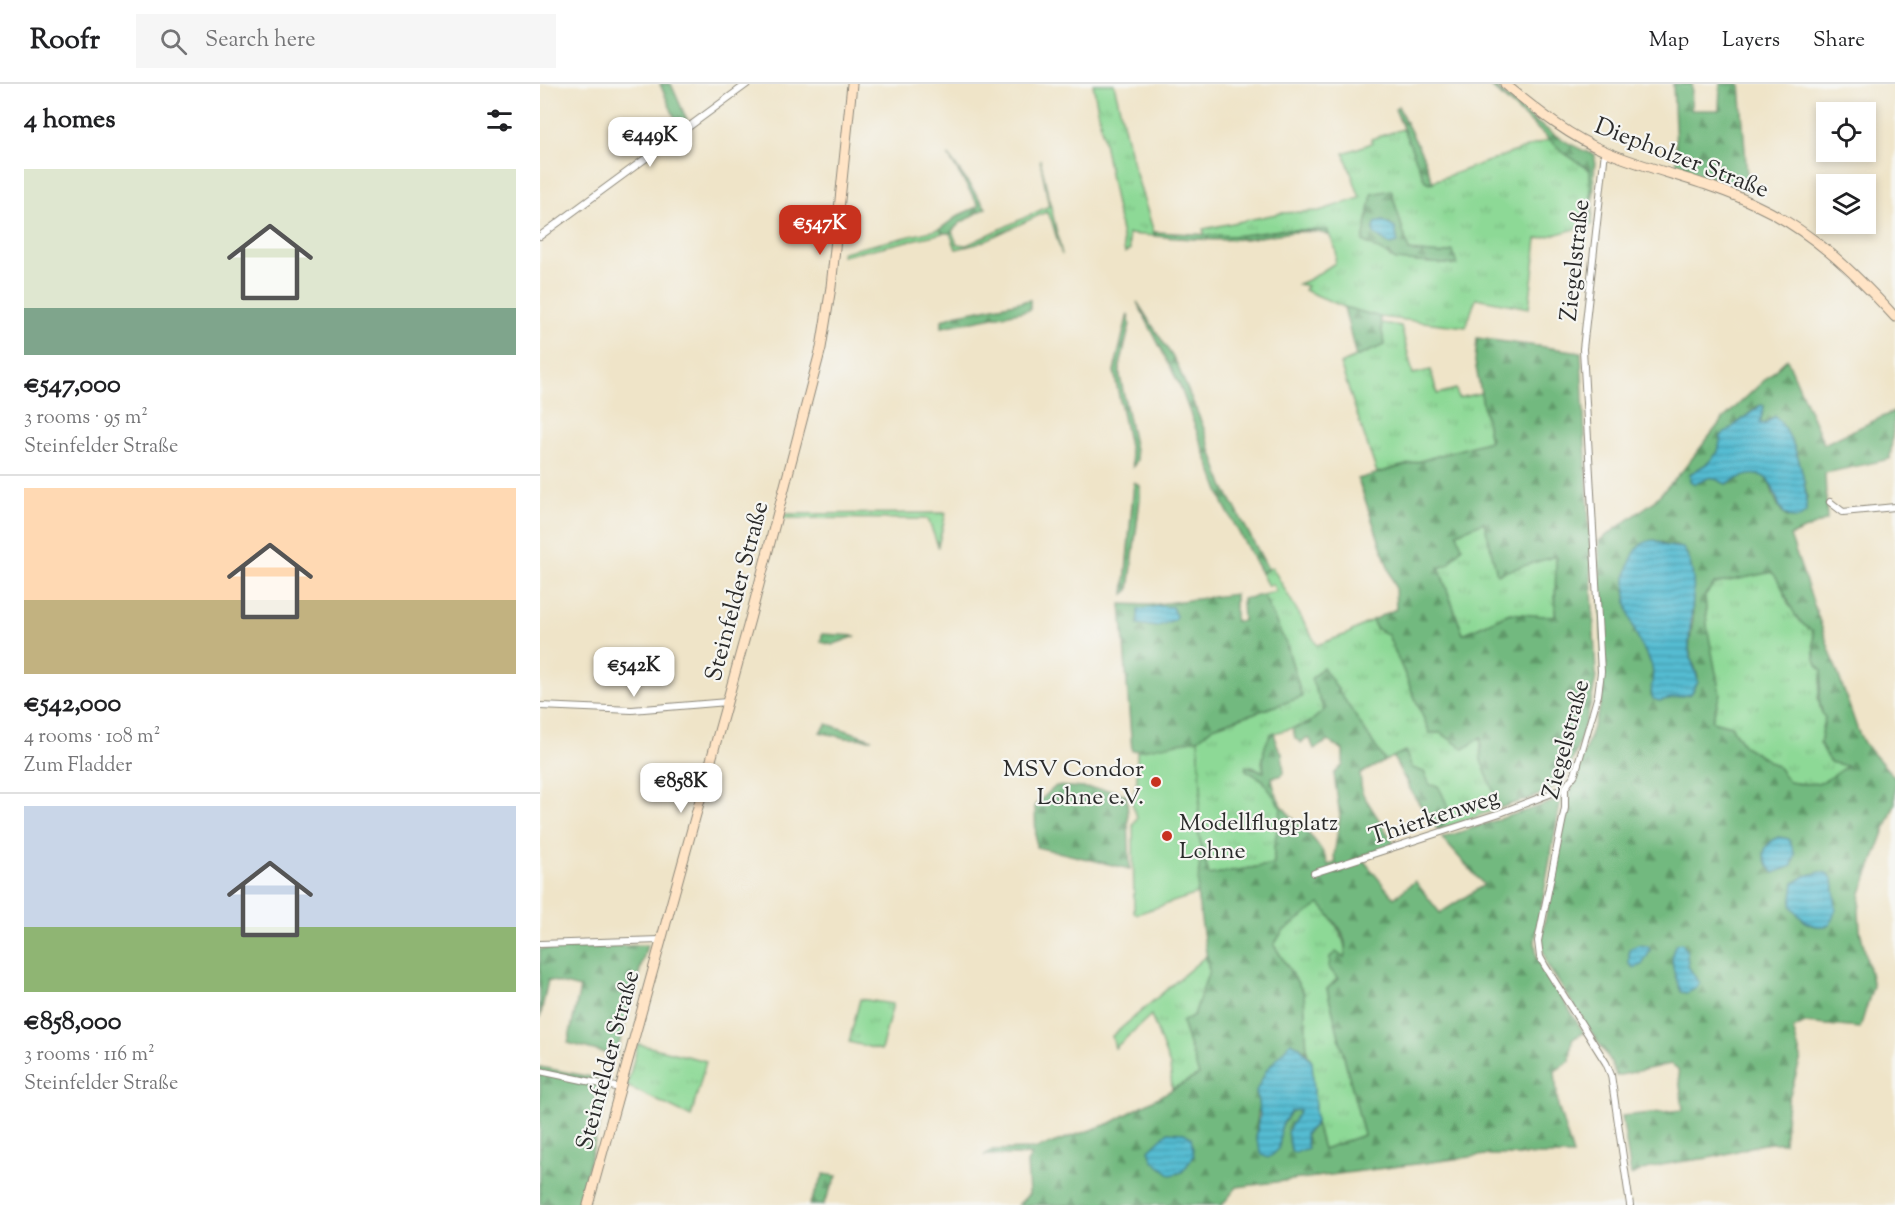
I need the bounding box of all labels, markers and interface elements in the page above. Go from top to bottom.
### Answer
search box [136,14,556,68]
text: Roofr [30,21,100,61]
icon: search [157,25,190,58]
text: Search here [205,25,315,57]
text: Map [1649,26,1689,56]
text: Layers [1722,26,1780,56]
text: Share [1813,26,1865,56]
text: 4 homes [24,102,115,139]
map controls [1816,102,1876,234]
button: locate [1816,102,1876,162]
icon: filters [483,104,516,137]
street label: Diepholzer Straße [1589,110,1773,208]
pin: €449K [608,117,692,168]
text: €449K [622,122,678,151]
button: layers [1816,174,1876,234]
street label: Ziegelstraße [1553,198,1599,323]
pin: €547K [778,205,862,256]
icon: home [216,208,324,316]
text: €547K [793,210,847,239]
text: €547,000 [24,367,121,404]
text: 3 rooms · 95 m² [24,404,148,433]
text: Steinfelder Straße [24,433,178,462]
street label: Steinfelder Straße [698,498,778,685]
icon: home [216,527,324,635]
pin: €542K [592,647,676,698]
text: €542K [607,652,661,681]
street label: Ziegelstraße [1535,676,1599,803]
text: €542,000 [24,686,121,723]
text: 4 rooms · 108 m² [24,723,160,752]
text: Zum Fladder [24,752,132,781]
place label: MSV Condor Lohne e.V. [1003,753,1144,815]
pin: €858K [639,763,723,814]
text: €858K [654,768,708,797]
marker: MSV Condor Lohne e.V. [1149,775,1163,789]
street label: Thierkenweg [1365,781,1504,855]
place label: Modellflugplatz Lohne [1179,807,1338,869]
marker: Modellflugplatz Lohne [1160,829,1174,843]
icon: home [216,845,324,953]
street label: Steinfelder Straße [569,967,649,1154]
text: €858,000 [24,1004,122,1041]
text: 3 rooms · 116 m² [24,1041,155,1070]
text: Steinfelder Straße [24,1070,178,1099]

